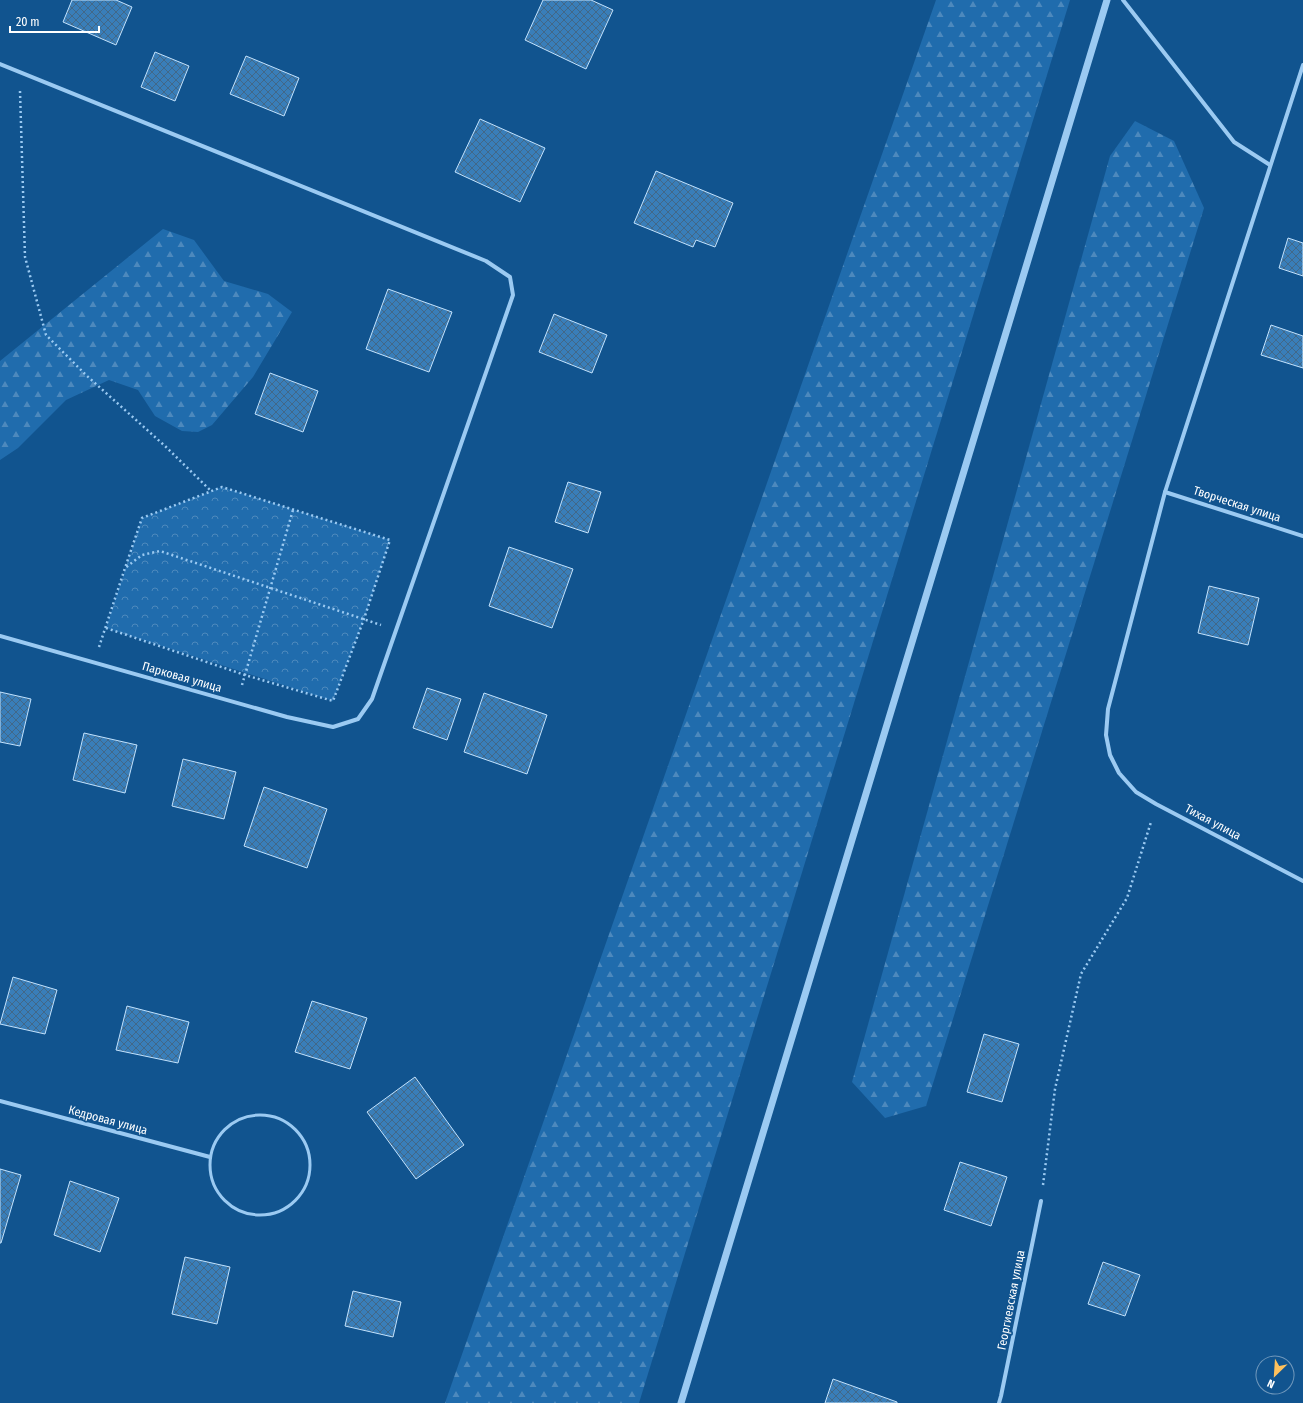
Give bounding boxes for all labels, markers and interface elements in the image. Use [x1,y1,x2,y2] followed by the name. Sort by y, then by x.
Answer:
[10,8,99,34] scale bar
[16,15,40,29] text: 20 m
[1192,483,1283,525] street label: Творческая улица
[141,659,223,695] street label: Парковая улица
[1183,801,1244,843] street label: Тихая улица
[67,1103,149,1137] street label: Кедровая улица
[994,1249,1028,1351] street label: Георгиевская улица
[1255,1355,1295,1395] north arrow
[1265,1376,1277,1391] text: N

